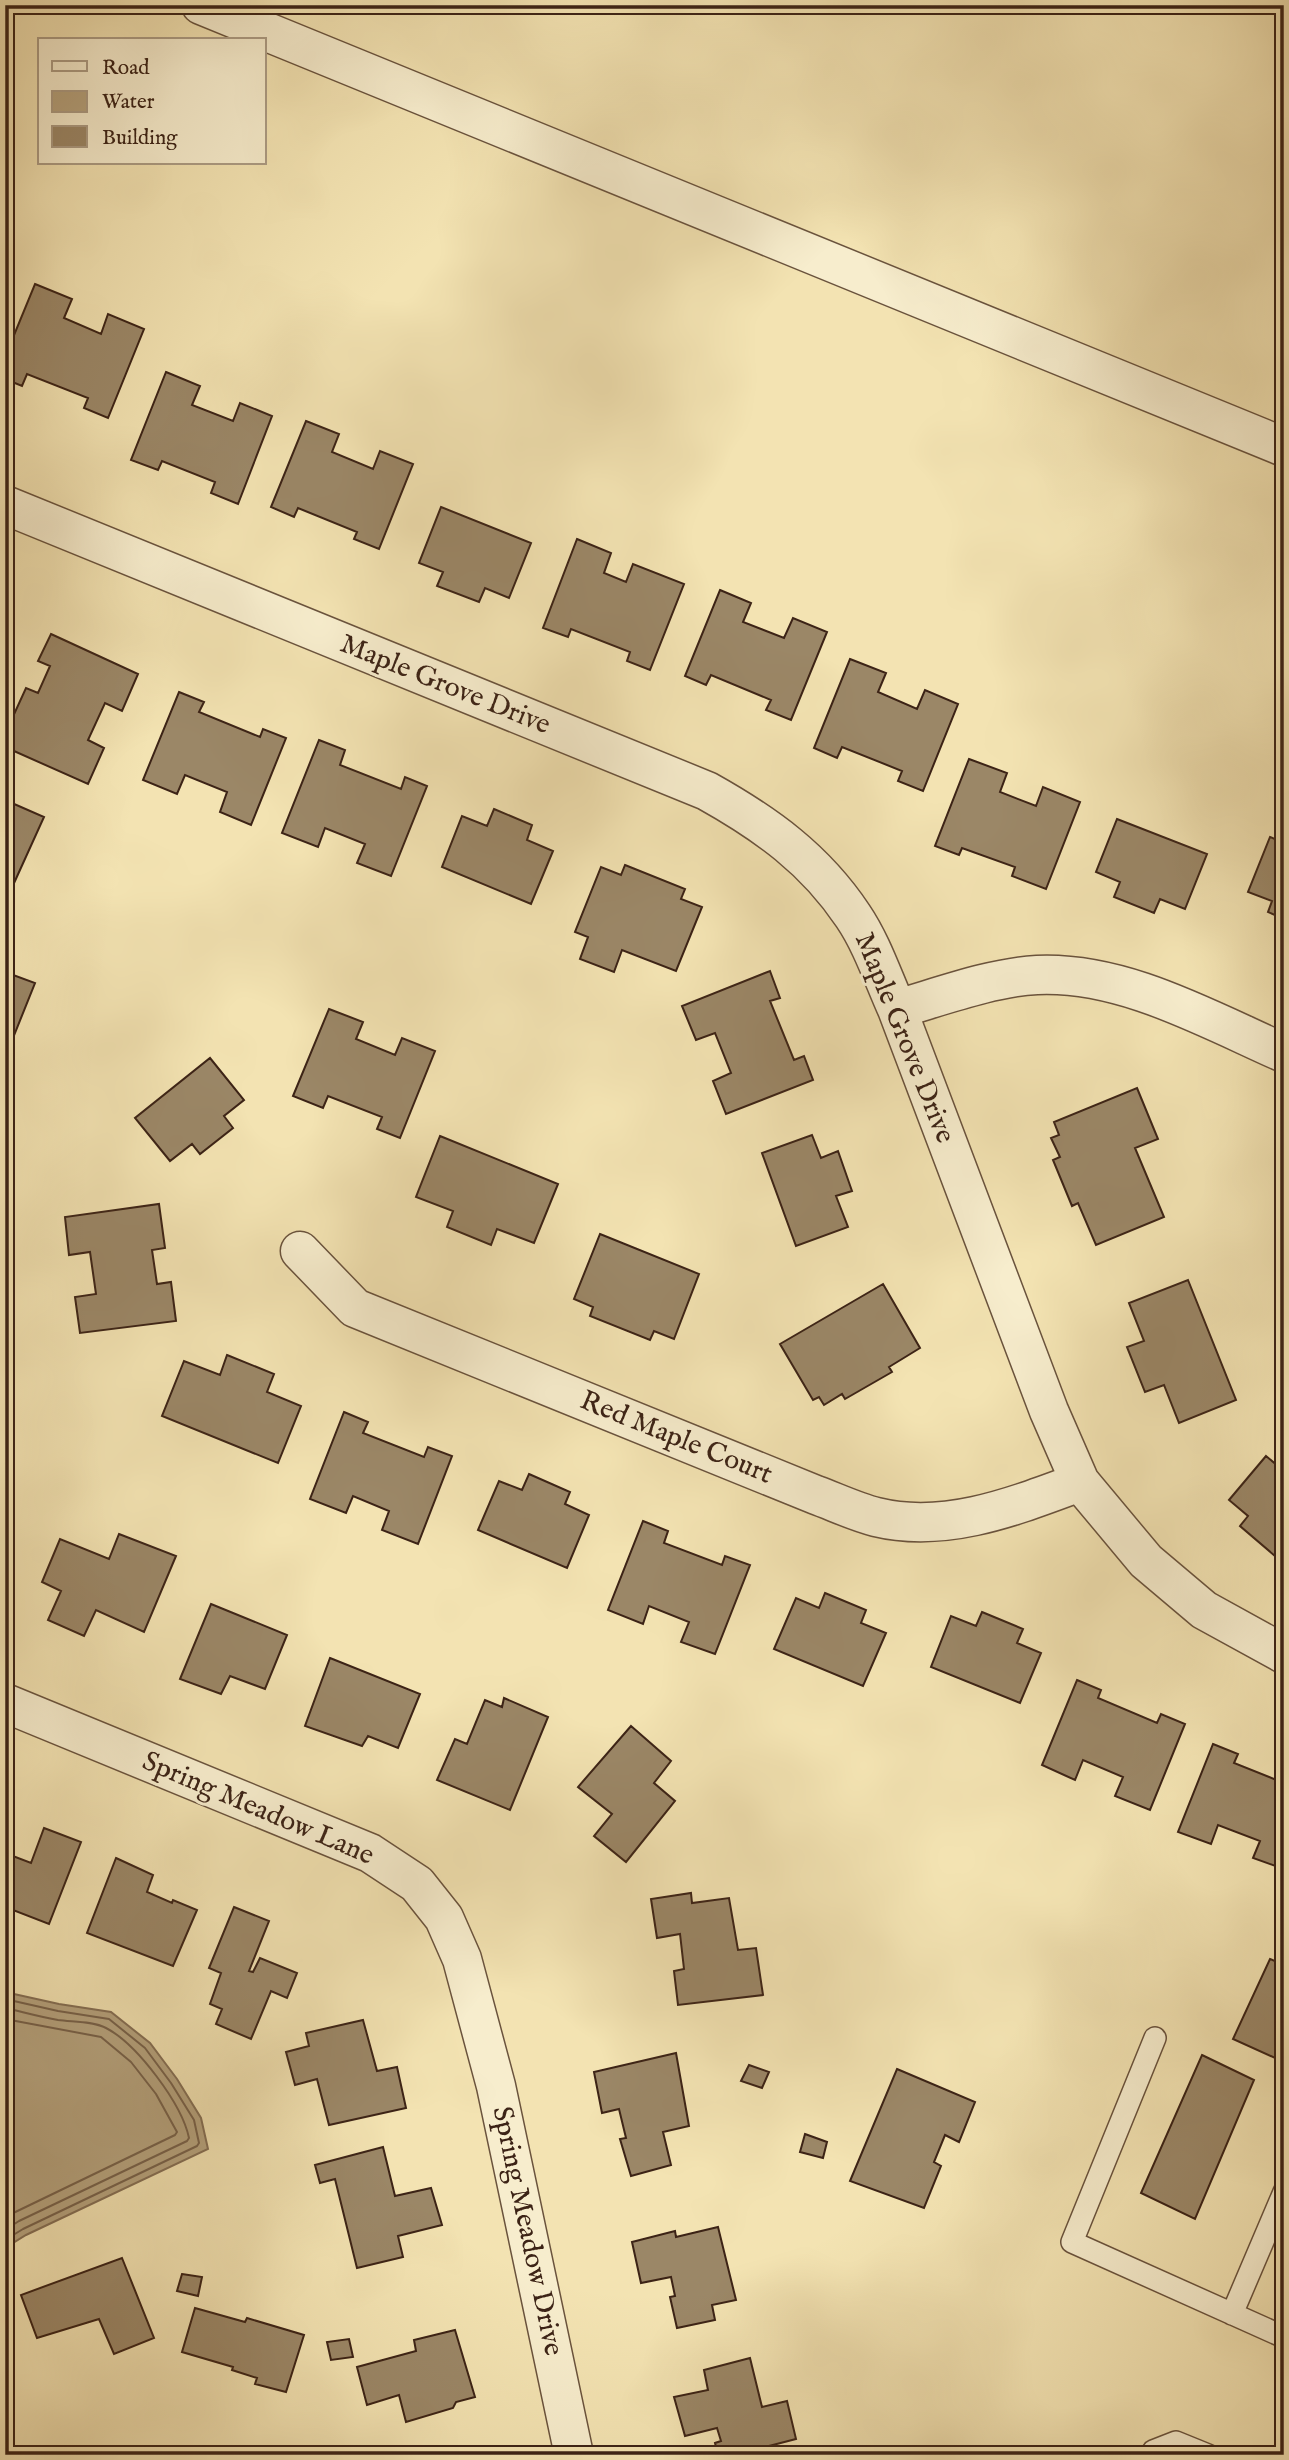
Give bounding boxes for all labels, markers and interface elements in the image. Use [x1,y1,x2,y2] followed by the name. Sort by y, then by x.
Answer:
[38,38,266,164] legend
[102,55,150,82] text: Road
[102,89,155,116] text: Water
[102,125,178,152] text: Building
[335,627,555,743] street label: Maple Grove Drive
[846,928,962,1148] street label: Maple Grove Drive
[575,1383,778,1493] street label: Red Maple Court
[137,1744,379,1874] street label: Spring Meadow Lane
[483,2103,571,2359] street label: Spring Meadow Drive

